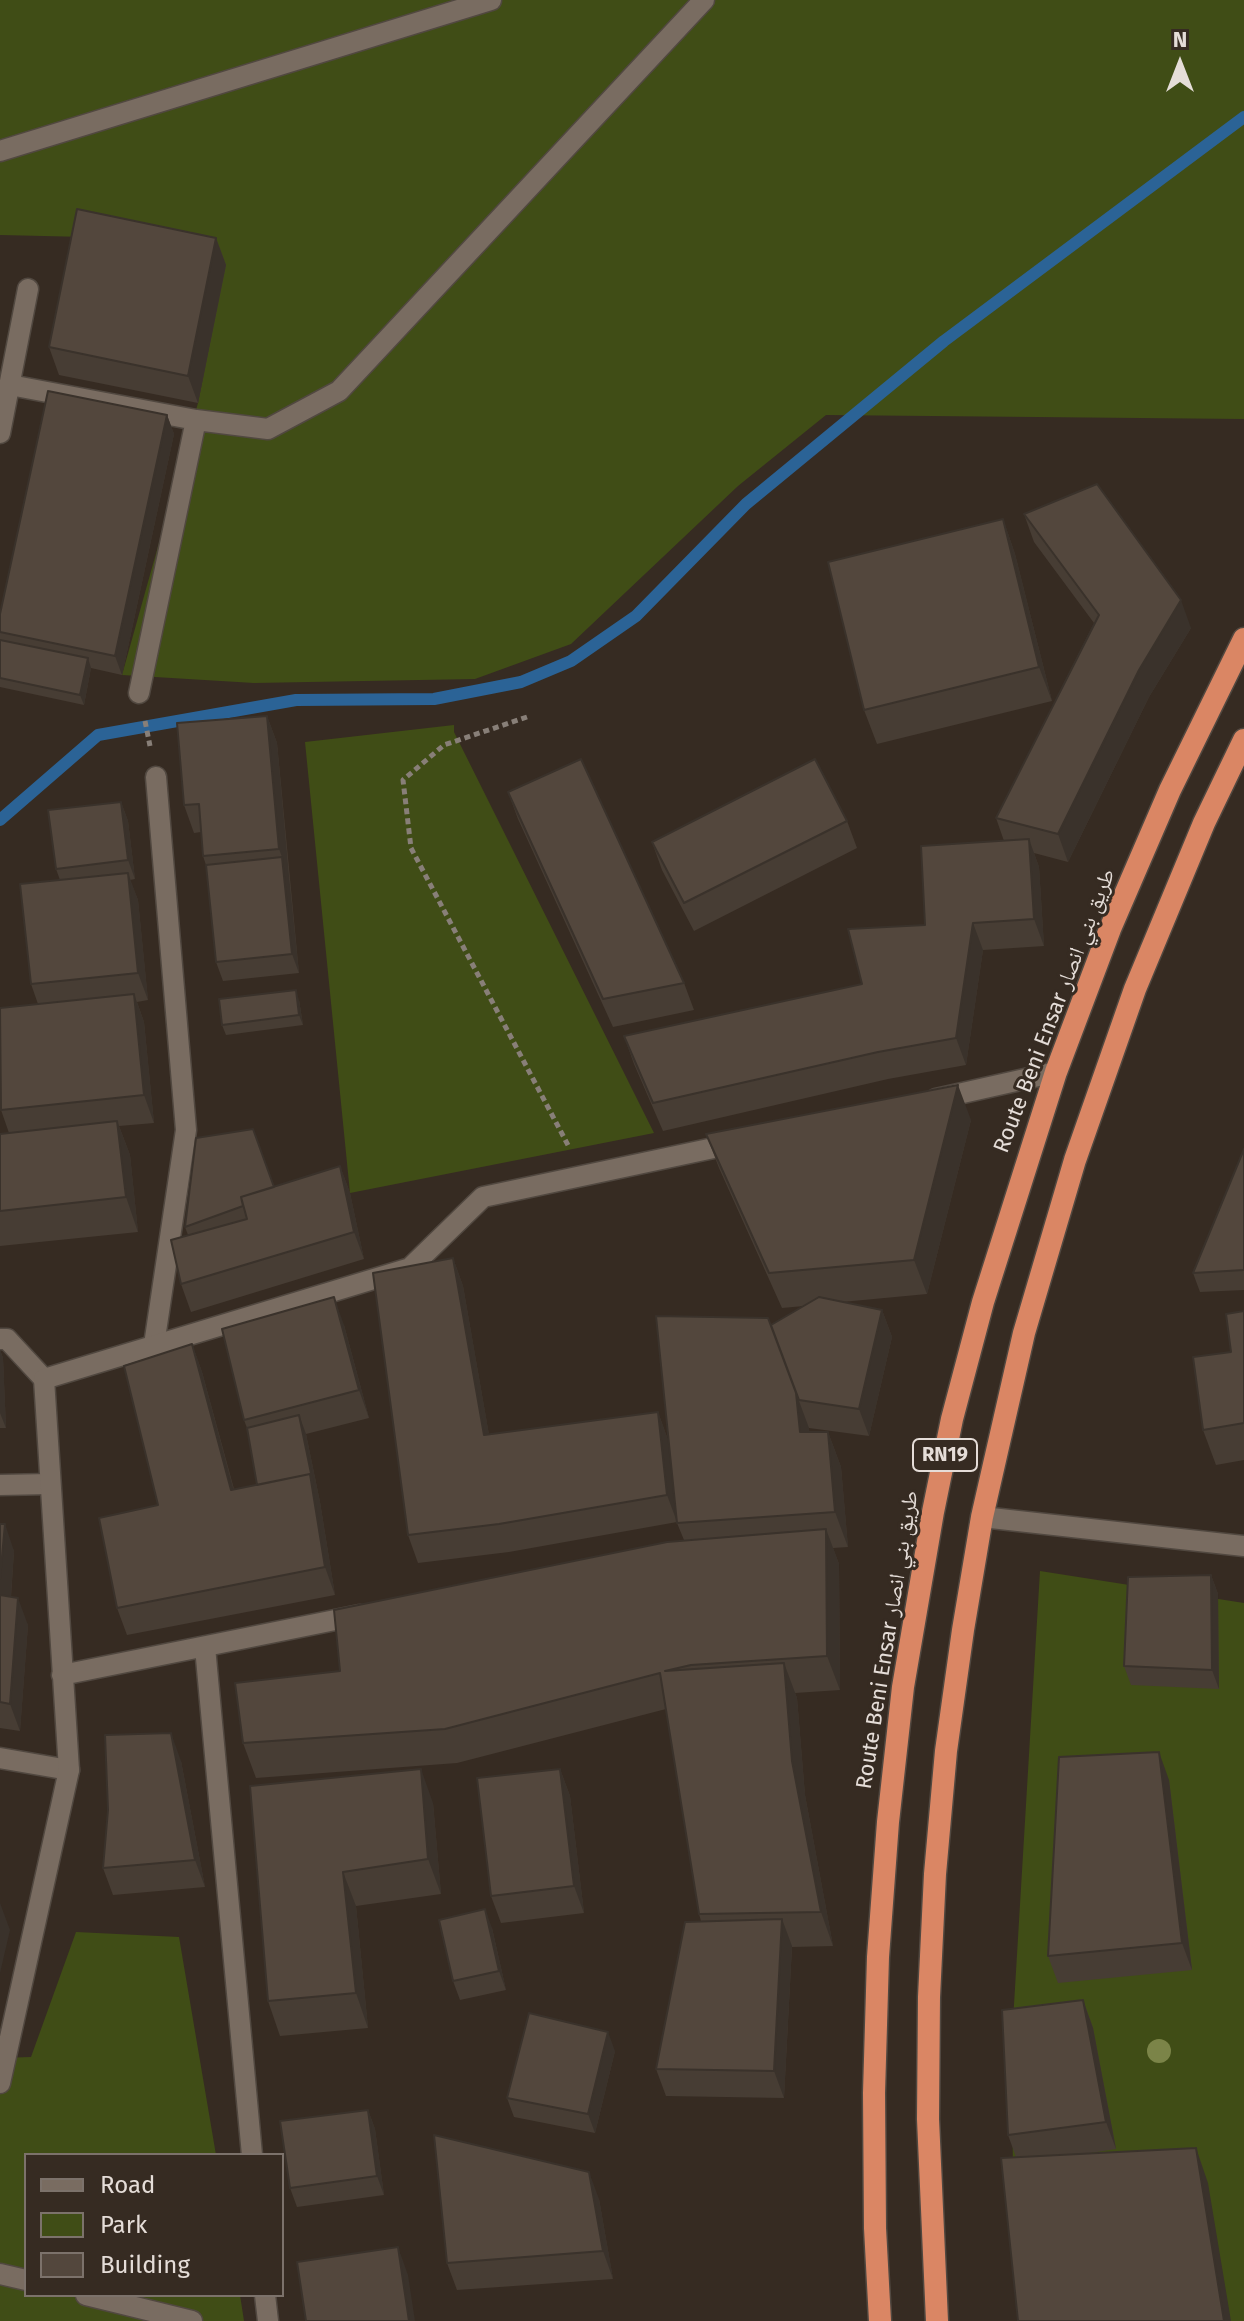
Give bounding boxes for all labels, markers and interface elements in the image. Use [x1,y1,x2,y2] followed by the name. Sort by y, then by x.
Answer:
[1140,24,1220,104] north arrow
[1173,26,1187,53] text: N
[989,865,1121,1157] street label: Route Beni Ensar طريق بني انصار
[913,1439,977,1471] road number: RN19
[851,1489,925,1791] street label: Route Beni Ensar طريق بني انصار
[24,2153,284,2297] legend
[100,2171,155,2199] text: Road
[100,2211,147,2239] text: Park
[100,2251,190,2279] text: Building

